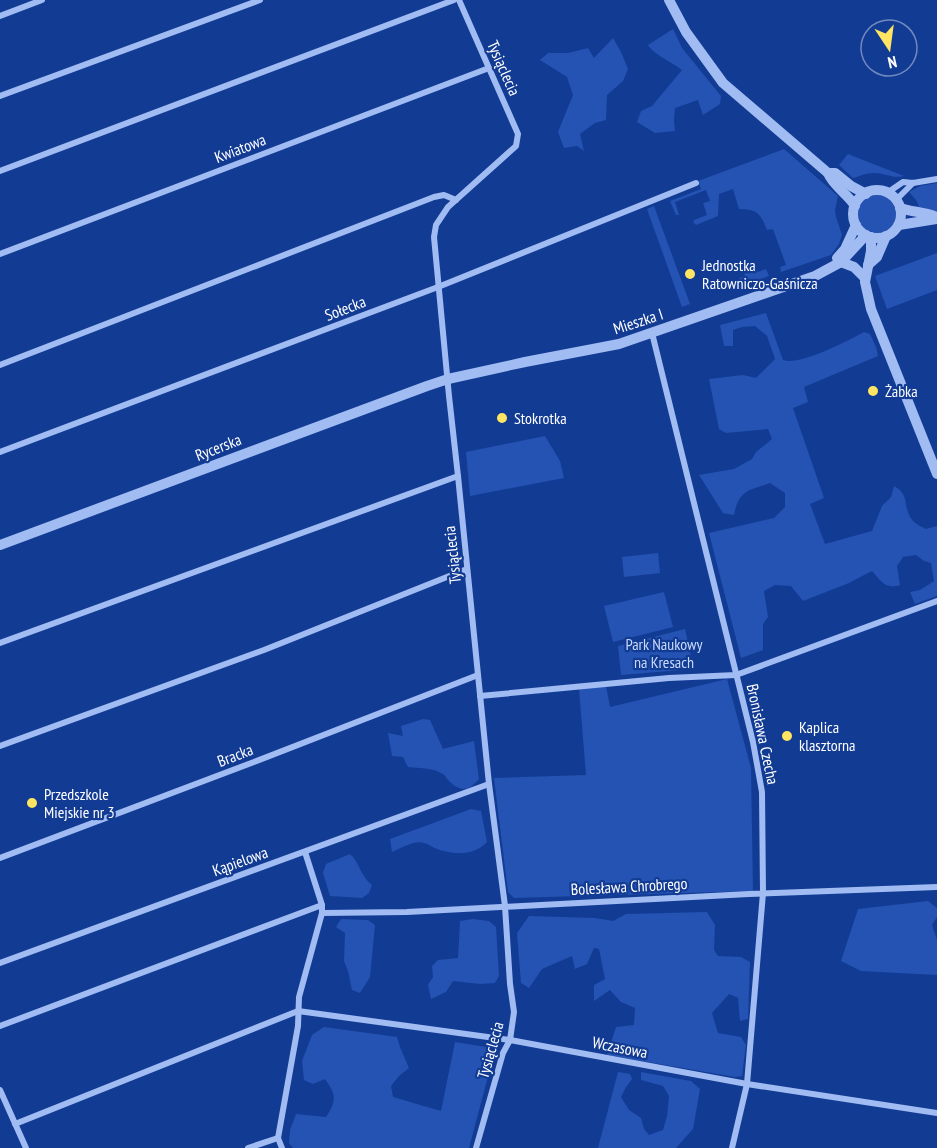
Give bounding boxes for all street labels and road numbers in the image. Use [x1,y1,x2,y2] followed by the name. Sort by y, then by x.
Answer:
[483,37,525,99] street label: Tysiąclecia
[211,129,269,167] street label: Kwiatowa
[322,291,368,325] street label: Sołecka
[611,304,665,338] street label: Mieszka I
[192,429,244,465] street label: Rycerska
[439,525,465,585] street label: Tysiąclecia
[743,682,783,786] street label: Bronisława Czecha
[214,739,256,771] street label: Bracka
[210,842,270,880] street label: Kąpielowa
[570,873,688,899] street label: Bolesława Chrobrego
[472,1019,508,1081] street label: Tysiąclecia
[591,1032,649,1062] street label: Wczasowa

